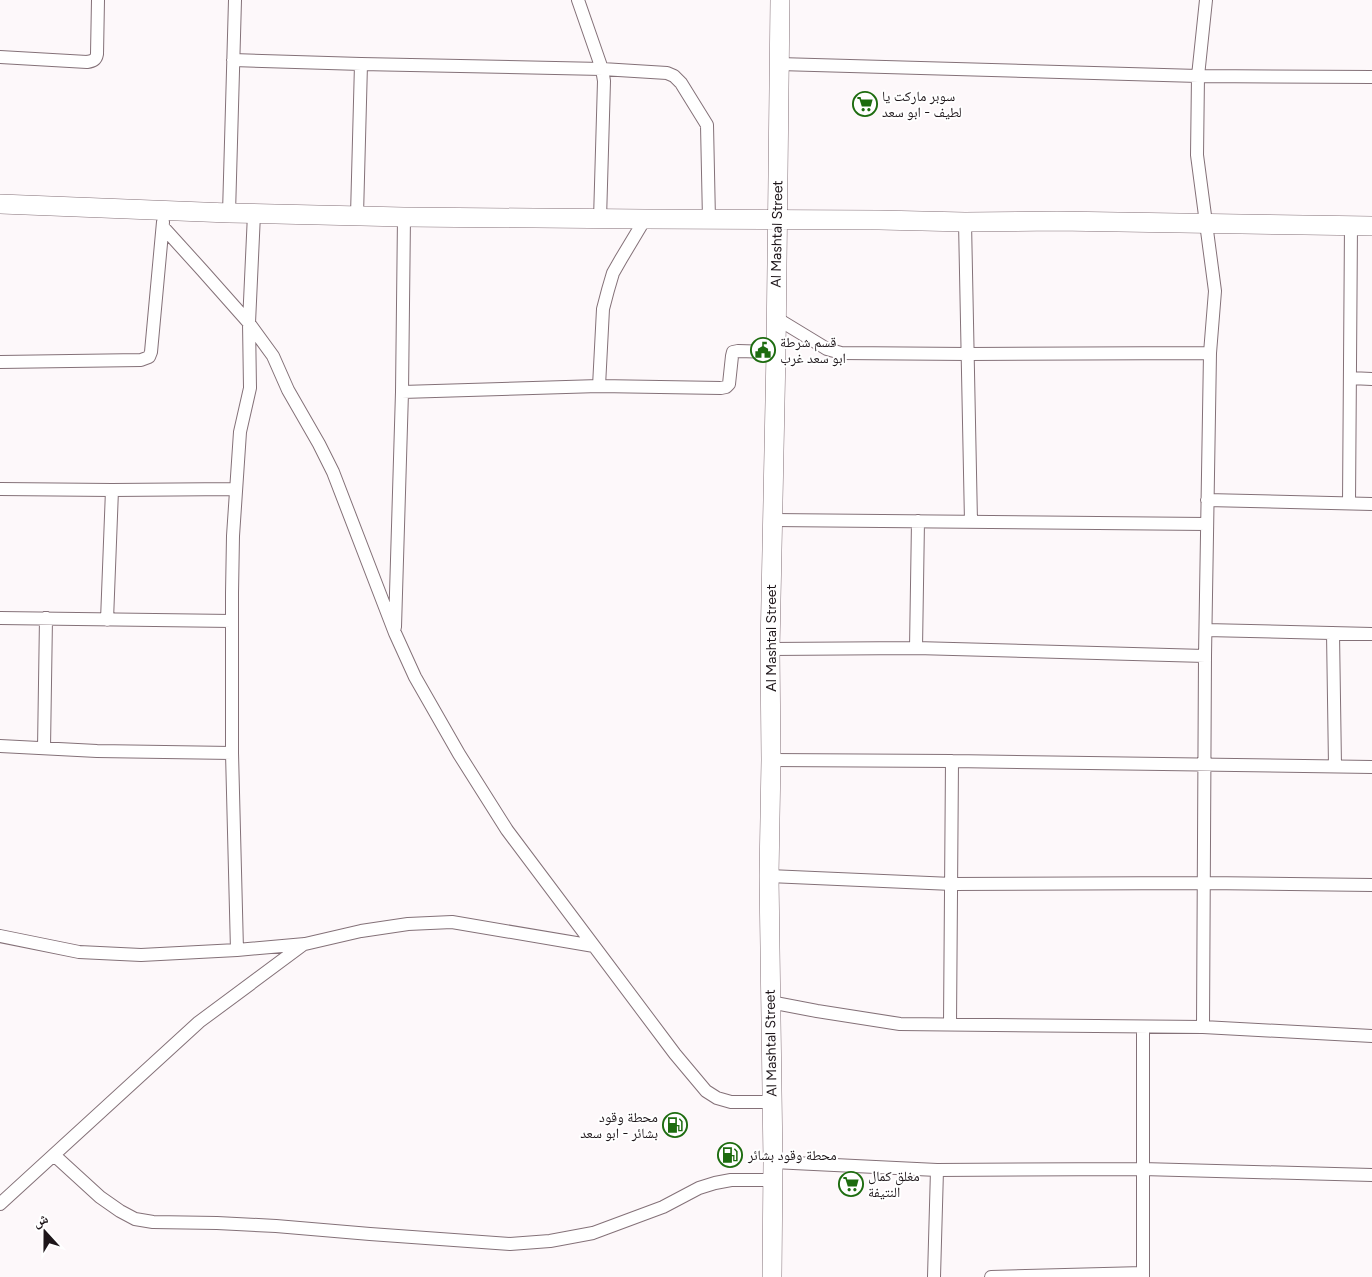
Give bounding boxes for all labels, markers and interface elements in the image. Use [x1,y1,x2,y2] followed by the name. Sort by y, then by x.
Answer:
[882,88,962,121] place label: سوبر ماركت يا لطيف - ابو سعد
[852,91,878,117] supermarket icon: سوبر ماركت يا لطيف - ابو سعد
[768,180,786,288] street label: Al Mashtal Street
[780,334,846,367] place label: قسم شرطة ابو سعد غرب
[750,337,776,363] public building icon: قسم شرطة ابو سعد غرب
[763,584,780,692] street label: Al Mashtal Street
[762,989,780,1097] street label: Al Mashtal Street
[580,1109,658,1142] place label: محطة وقود بشائر - ابو سعد
[662,1112,688,1138] fuel station icon: محطة وقود بشائر - ابو سعد
[717,1142,743,1168] fuel station icon: محطة وقود بشائر
[747,1147,837,1164] place label: محطة وقود بشائر
[868,1168,920,1201] place label: مغلق كمال النتيفة
[838,1171,864,1197] supermarket icon: مغلق كمال النتيفة
[20,1207,70,1257] north arrow
[31,1210,51,1231] text: ش

